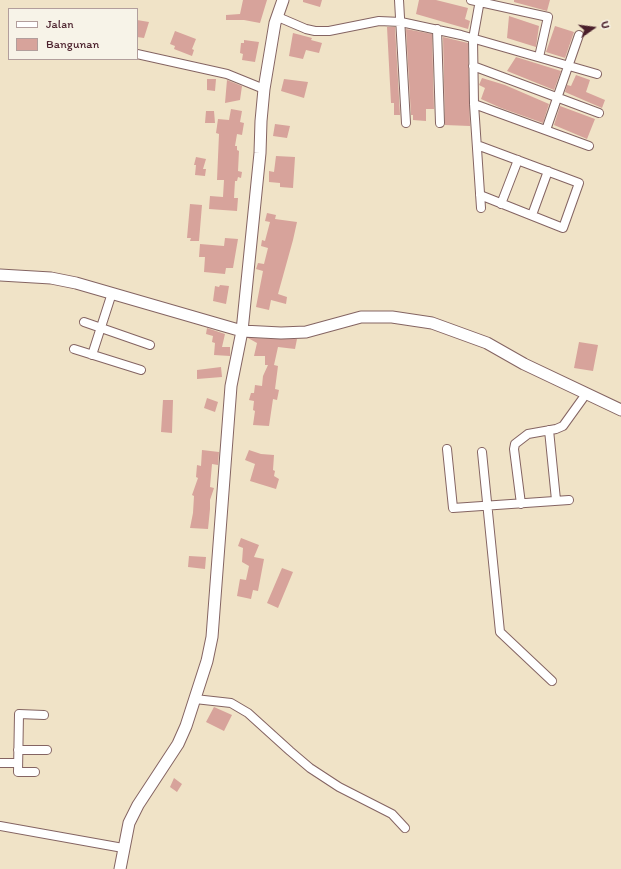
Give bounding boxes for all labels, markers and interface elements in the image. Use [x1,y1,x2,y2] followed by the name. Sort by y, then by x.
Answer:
[8,8,138,60] legend
[573,8,613,48] north arrow
[46,17,74,31] text: Jalan
[598,20,612,30] text: U
[46,37,99,51] text: Bangunan

